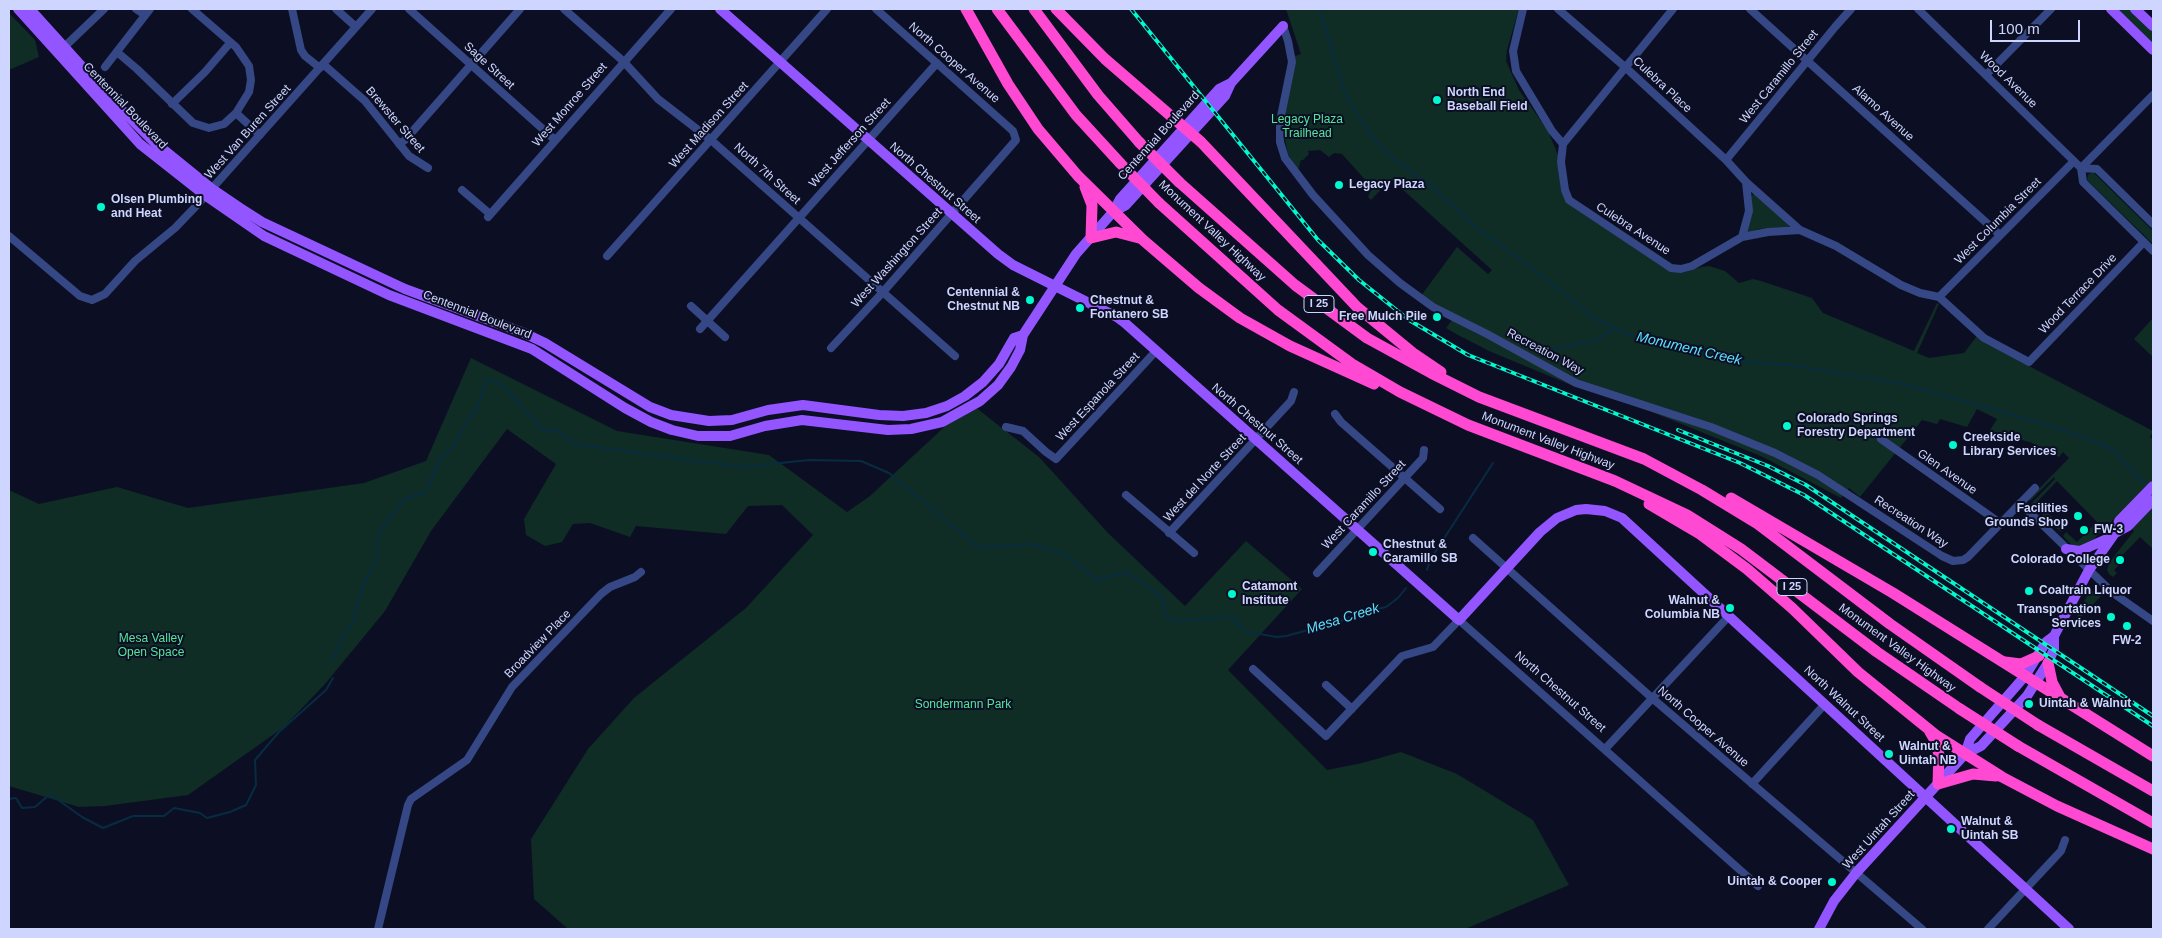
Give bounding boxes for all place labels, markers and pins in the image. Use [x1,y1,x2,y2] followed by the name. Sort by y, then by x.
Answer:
[1447,86,1528,114] place label: North End Baseball Field
[1431,94,1443,106] marker: North End Baseball Field
[1349,178,1424,192] place label: Legacy Plaza
[1333,179,1345,191] marker: Legacy Plaza
[111,193,202,221] place label: Olsen Plumbing and Heat
[95,201,107,213] marker: Olsen Plumbing and Heat
[947,286,1020,314] place label: Centennial & Chestnut NB
[1024,294,1036,306] marker: Centennial & Chestnut NB
[1090,294,1169,322] place label: Chestnut & Fontanero SB
[1074,302,1086,314] marker: Chestnut & Fontanero SB
[1339,310,1427,324] place label: Free Mulch Pile
[1431,311,1443,323] marker: Free Mulch Pile
[1797,412,1915,440] place label: Colorado Springs Forestry Department
[1781,420,1793,432] marker: Colorado Springs Forestry Department
[1963,431,2056,459] place label: Creekside Library Services
[1947,439,1959,451] marker: Creekside Library Services
[1985,502,2068,530] place label: Facilities Grounds Shop
[2072,510,2084,522] marker: Facilities Grounds Shop
[2094,523,2123,537] place label: FW-3
[2078,524,2090,536] marker: FW-3
[1383,538,1458,566] place label: Chestnut & Caramillo SB
[1367,546,1379,558] marker: Chestnut & Caramillo SB
[2011,553,2110,567] place label: Colorado College
[2114,554,2126,566] marker: Colorado College
[1242,580,1297,608] place label: Catamont Institute
[2039,584,2132,598] place label: Coaltrain Liquor
[2023,585,2035,597] marker: Coaltrain Liquor
[1226,588,1238,600] marker: Catamont Institute
[1645,594,1720,622] place label: Walnut & Columbia NB
[1724,602,1736,614] marker: Walnut & Columbia NB
[2017,603,2101,631] place label: Transportation Services
[2105,611,2117,623] marker: Transportation Services
[2121,620,2133,632] marker: FW-2
[2112,634,2142,648] place label: FW-2
[2039,697,2131,711] place label: Uintah & Walnut
[2023,698,2035,710] marker: Uintah & Walnut
[1899,740,1957,768] place label: Walnut & Uintah NB
[1883,748,1895,760] marker: Walnut & Uintah NB
[1961,815,2018,843] place label: Walnut & Uintah SB
[1945,823,1957,835] marker: Walnut & Uintah SB
[1727,875,1822,889] place label: Uintah & Cooper
[1826,876,1838,888] marker: Uintah & Cooper

